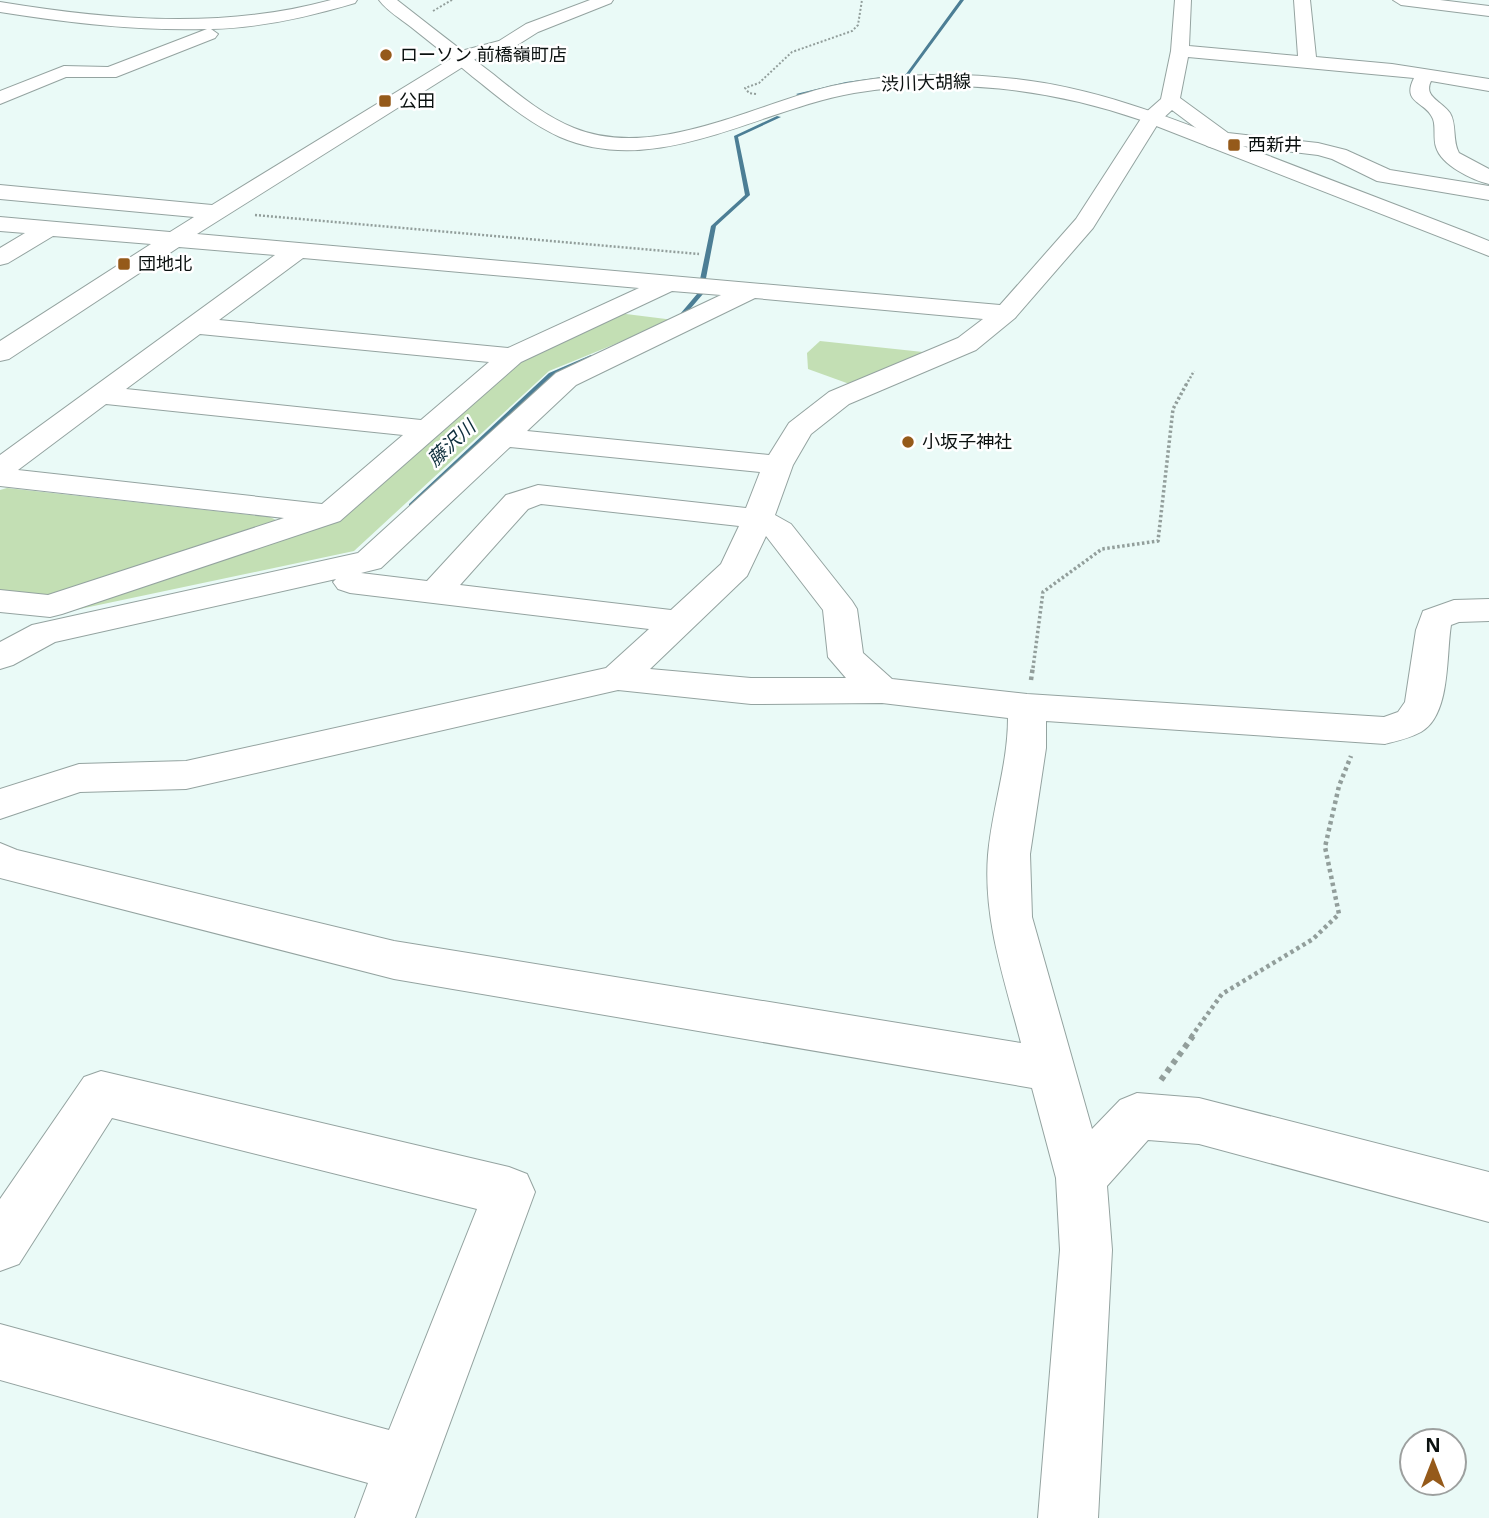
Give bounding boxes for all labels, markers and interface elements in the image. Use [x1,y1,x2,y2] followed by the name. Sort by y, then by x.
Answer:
[400,42,567,66] place label: ローソン 前橋嶺町店
[378,47,394,63] marker: ローソン 前橋嶺町店
[881,68,971,96] street label: 渋川大胡線
[399,88,435,112] place label: 公田
[377,93,393,109] marker: 公田
[1248,132,1302,156] place label: 西新井
[1226,137,1242,153] marker: 西新井
[138,251,192,275] place label: 団地北
[116,256,132,272] marker: 団地北
[421,413,482,472] water label: 藤沢川
[922,429,1012,453] place label: 小坂子神社
[900,434,916,450] marker: 小坂子神社
[1398,1427,1468,1497] north arrow
[1425,1432,1441,1458] text: N

